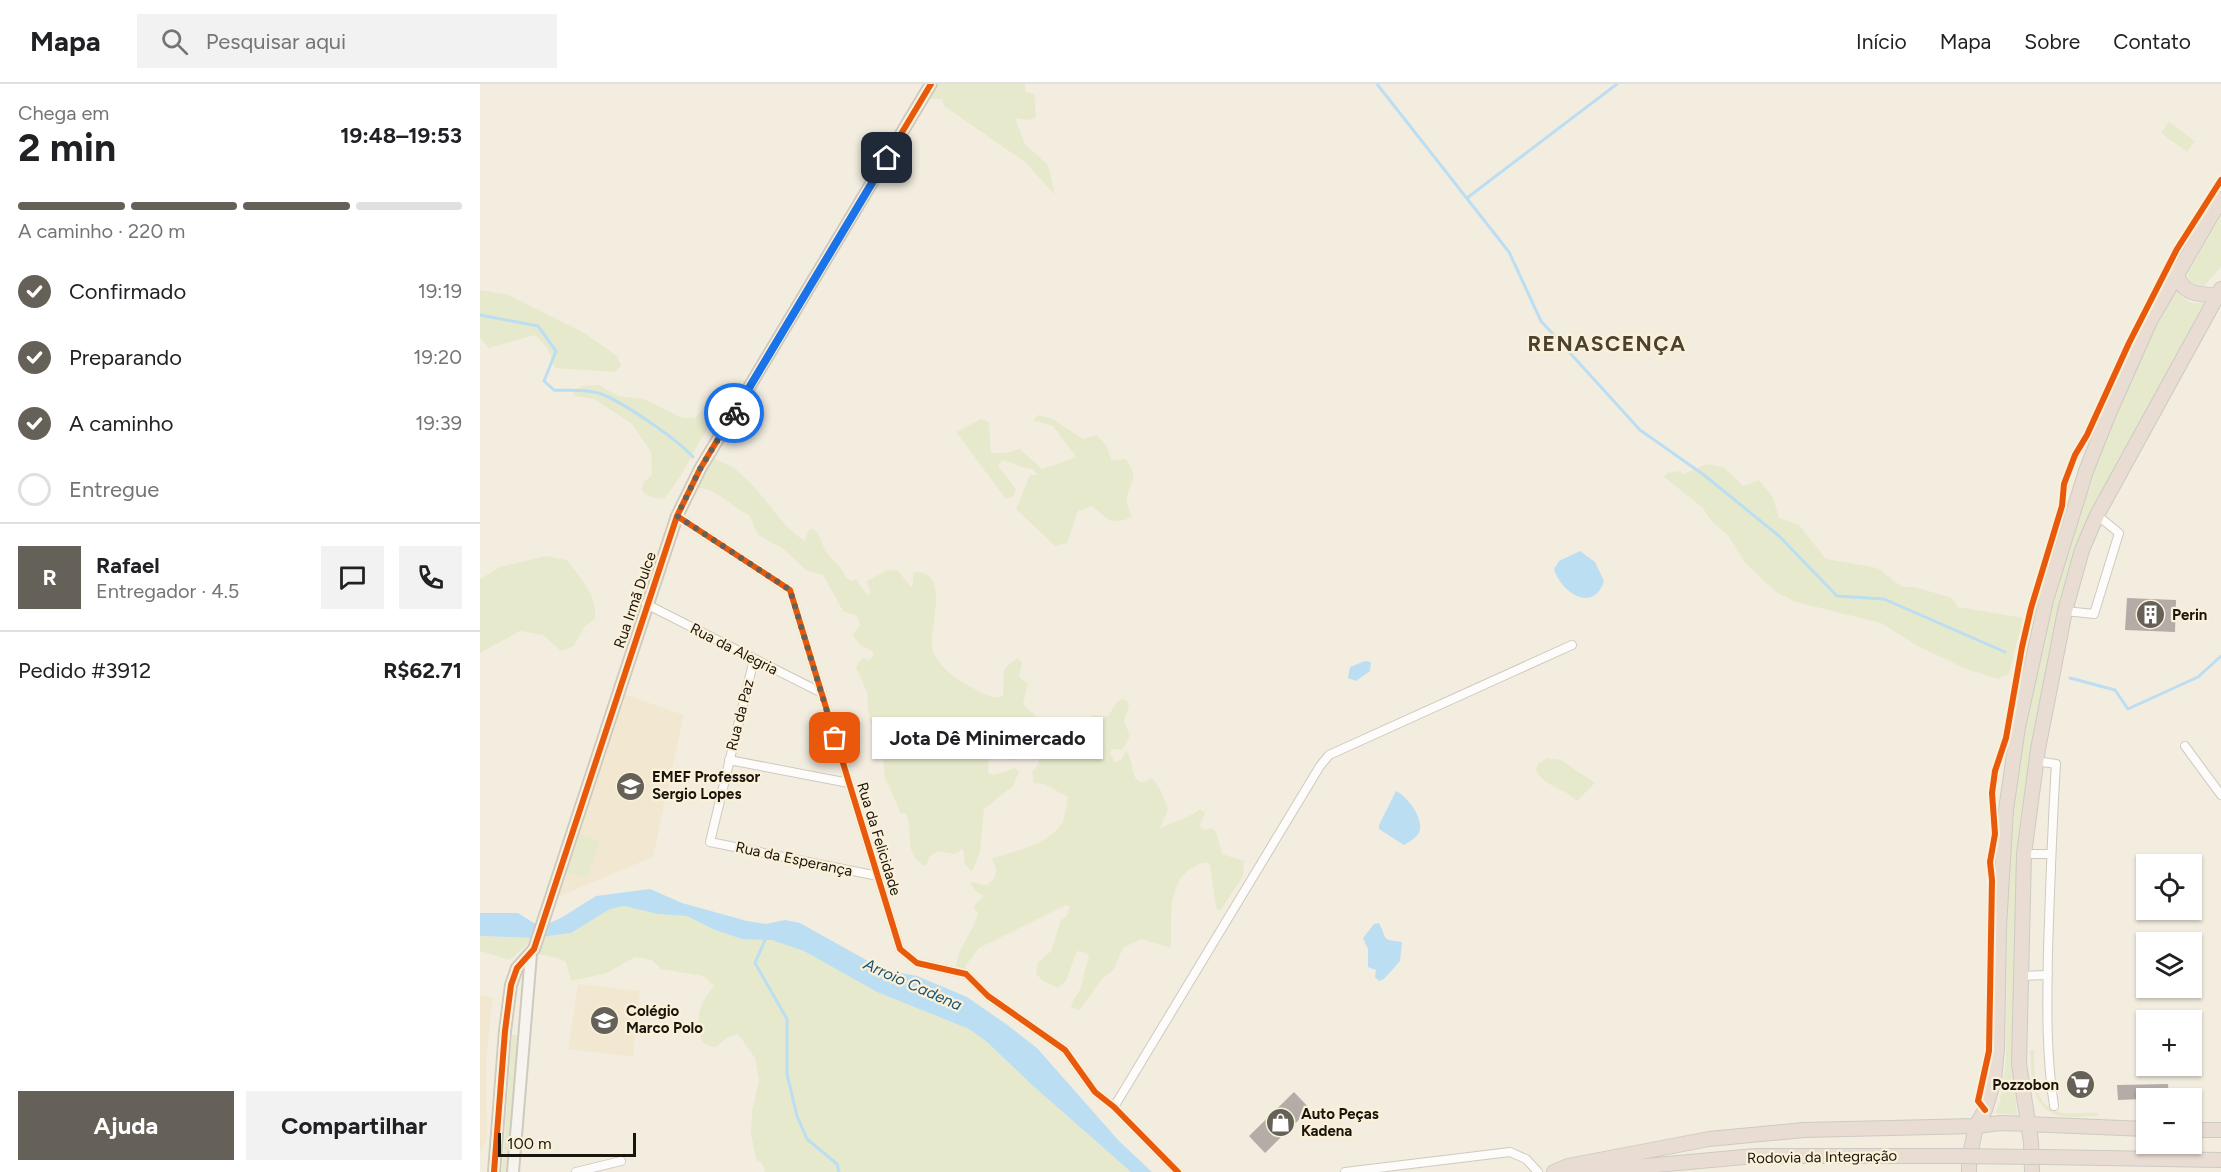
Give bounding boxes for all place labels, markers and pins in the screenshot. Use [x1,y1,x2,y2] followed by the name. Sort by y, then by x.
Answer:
[861,132,912,183] pin
[2135,599,2167,631] building icon: Perin
[2172,606,2207,624] place label: Perin
[809,712,860,763] pin
[871,717,1102,759] callout: Jota Dê Minimercado
[652,768,761,803] place label: EMEF Professor Sergio Lopes
[615,770,647,802] school or university icon: EMEF Professor Sergio Lopes
[626,1002,703,1037] place label: Colégio Marco Polo
[589,1004,621,1036] school or university icon: Colégio Marco Polo
[2064,1069,2096,1101] supermarket icon: Pozzobon
[1992,1076,2059,1094] place label: Pozzobon
[1301,1105,1379,1140] place label: Auto Peças Kadena
[1264,1107,1296,1139] shop icon: Auto Peças Kadena

